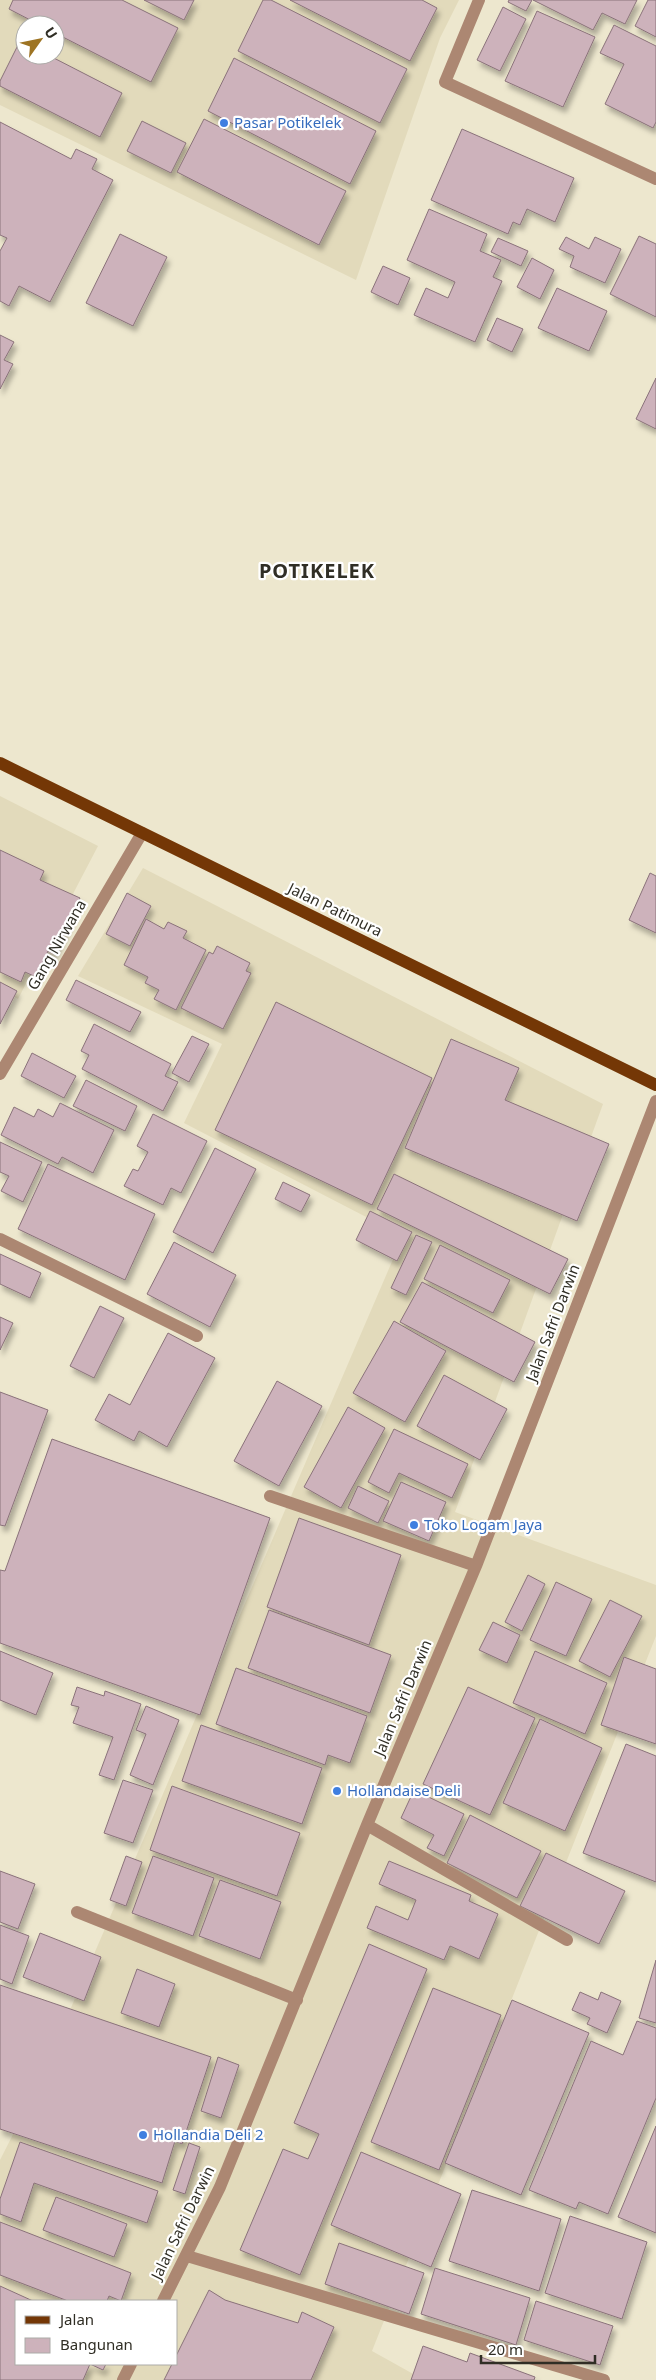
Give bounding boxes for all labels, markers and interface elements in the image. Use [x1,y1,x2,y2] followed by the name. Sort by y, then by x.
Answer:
[15,15,65,65] north arrow
[40,23,62,42] text: U
[234,112,341,132] place label: Pasar Potikelek
[218,117,230,129] marker: Pasar Potikelek
[259,557,375,584] district label: POTIKELEK
[283,877,386,941] street label: Jalan Patimura
[22,896,90,993] street label: Gang Nirwana
[520,1261,584,1386] street label: Jalan Safri Darwin
[424,1514,542,1534] place label: Toko Logam Jaya
[408,1519,420,1531] marker: Toko Logam Jaya
[368,1637,436,1761] street label: Jalan Safri Darwin
[347,1780,461,1800] place label: Hollandaise Deli
[331,1785,343,1797] marker: Hollandaise Deli
[153,2124,264,2144] place label: Hollandia Deli 2
[137,2129,149,2141] marker: Hollandia Deli 2
[145,2162,218,2285] street label: Jalan Safri Darwin
[15,2300,178,2365] legend
[58,2309,94,2329] text: Jalan
[481,2332,595,2364] scale bar
[60,2334,133,2354] text: Bangunan
[488,2339,523,2359] text: 20 m

